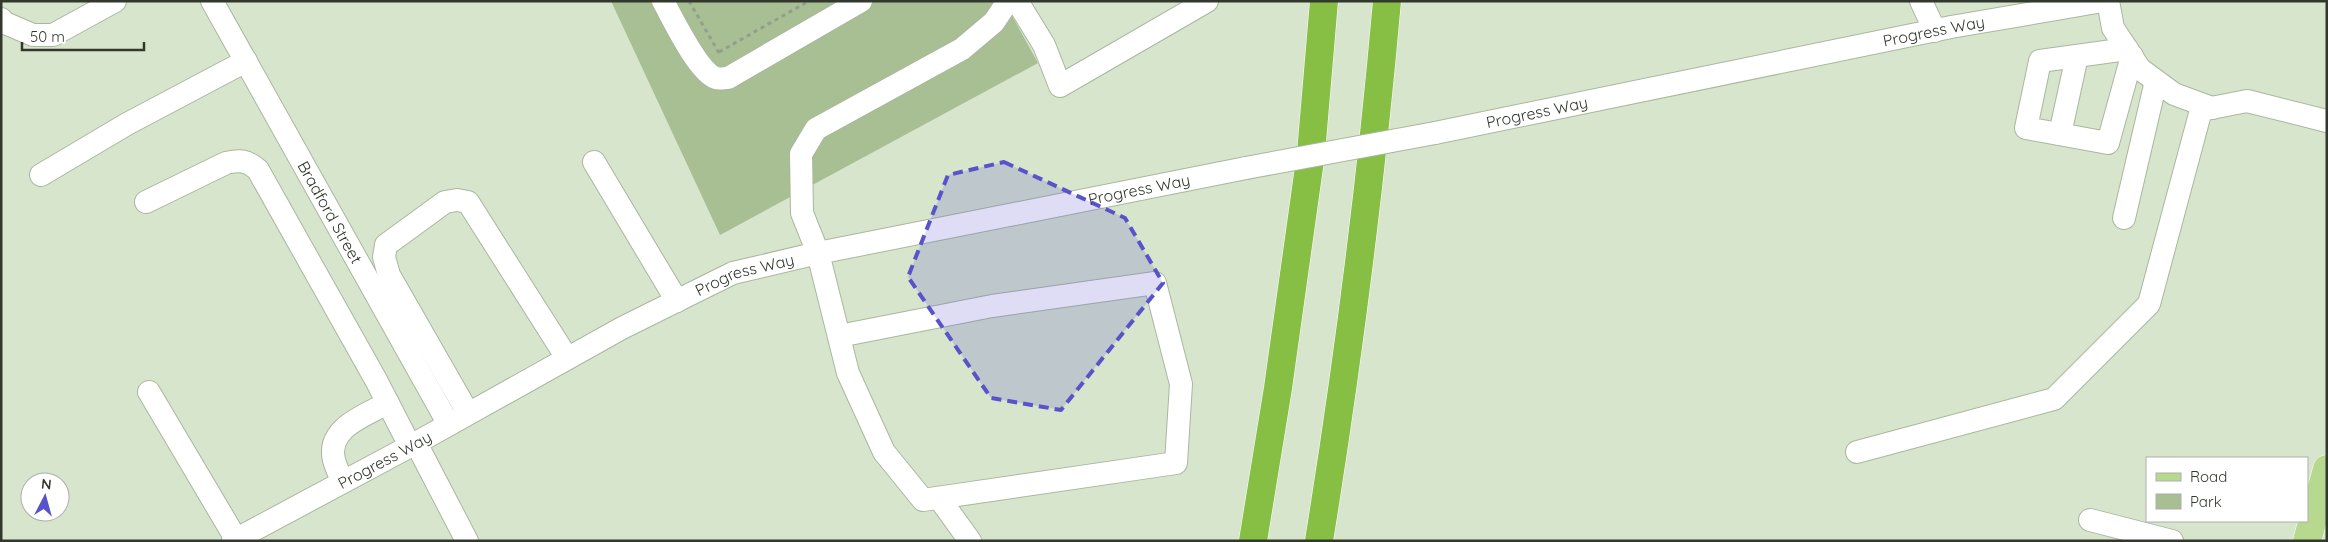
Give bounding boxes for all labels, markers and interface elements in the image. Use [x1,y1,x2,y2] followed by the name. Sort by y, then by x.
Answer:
[1881,11,1986,51] street label: Progress Way
[22,20,145,52] scale bar
[30,27,65,46] text: 50 m
[1484,92,1590,132] street label: Progress Way
[293,157,367,267] street label: Bradford Street
[1086,169,1192,209] street label: Progress Way
[692,249,796,300] street label: Progress Way
[334,426,435,493] street label: Progress Way
[2146,457,2308,522] legend
[2190,467,2227,486] text: Road
[20,472,70,522] north arrow
[40,475,52,494] text: N
[2190,492,2222,511] text: Park

